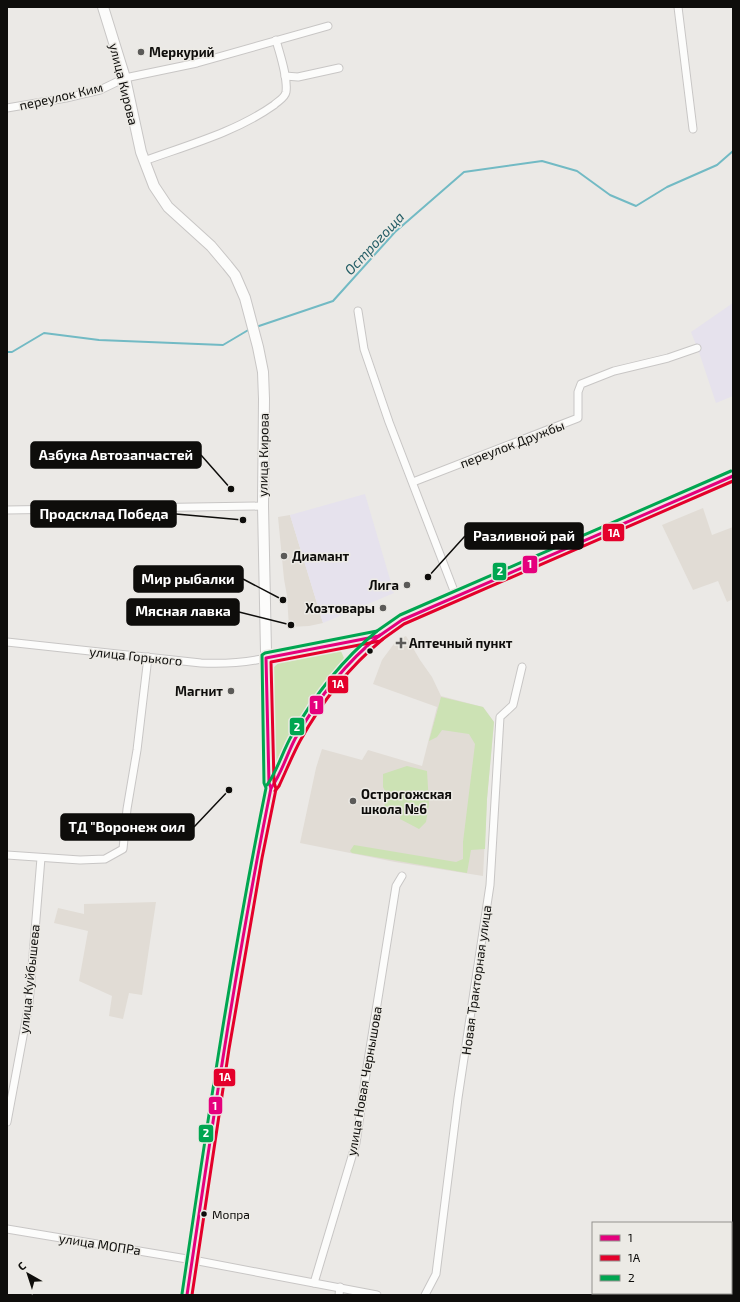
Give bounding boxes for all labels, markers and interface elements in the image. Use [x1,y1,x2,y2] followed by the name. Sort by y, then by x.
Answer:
[106,41,142,127] street label: улица Кирова
[149,44,215,60] place label: Меркурий
[136,47,146,57] marker: Меркурий
[18,79,104,113] street label: переулок Ким
[340,208,408,278] water label: Острогоща
[254,413,272,497] street label: улица Кирова
[457,417,567,471] street label: переулок Дружбы
[31,442,201,468] callout: Азбука Автозапчастей
[39,446,193,463] text: Азбука Автозапчастей
[31,501,176,527] callout: Продсклад Победа
[39,505,169,522] text: Продсклад Победа
[465,523,583,549] callout: Разливной рай
[602,523,625,542] line badge: 1А
[608,526,621,539] text: 1А
[473,527,575,544] text: Разливной рай
[292,548,349,564] place label: Диамант
[279,551,289,561] marker: Диамант
[522,555,538,574] line badge: 1
[528,557,532,570] text: 1
[492,562,507,581] line badge: 2
[497,564,503,577] text: 2
[134,566,243,592] callout: Мир рыбалки
[141,570,235,587] text: Мир рыбалки
[369,577,399,593] place label: Лига
[402,580,412,590] marker: Лига
[127,599,239,625] callout: Мясная лавка
[305,600,375,616] place label: Хозтовары
[135,602,231,619] text: Мясная лавка
[378,603,388,613] marker: Хозтовары
[409,635,513,651] place label: Аптечный пункт
[396,638,406,648] marker: Аптечный пункт
[89,643,183,669] street label: улица Горького
[365,646,375,656] unlabelled marker
[327,675,349,694] line badge: 1А
[332,677,345,690] text: 1А
[175,683,223,699] place label: Магнит
[226,686,236,696] marker: Магнит
[309,695,324,715] line badge: 1
[314,698,318,711] text: 1
[289,717,305,736] line badge: 2
[294,720,300,733] text: 2
[361,786,452,817] place label: Острогожская школа №6
[348,796,358,806] marker: Острогожская школа №6
[61,814,194,840] callout: ТД "Воронеж оил
[69,818,185,835] text: ТД "Воронеж оил
[458,904,494,1056] street label: Новая Тракторная улица
[15,923,43,1035] street label: улица Куйбышева
[343,1005,385,1157] street label: улица Новая Чернышова
[213,1068,236,1087] line badge: 1А
[219,1070,232,1083] text: 1А
[208,1096,223,1115] line badge: 1
[213,1099,217,1112] text: 1
[198,1124,214,1143] line badge: 2
[203,1126,209,1139] text: 2
[212,1207,250,1221] place label: Мопра
[199,1209,209,1219] marker: Мопра
[592,1222,732,1294] legend
[58,1230,142,1258] street label: улица МОПРа
[628,1230,633,1244] text: 1
[628,1250,641,1264] text: 1А
[8,1254,48,1294] north arrow
[15,1258,28,1273] text: С
[628,1270,635,1284] text: 2

